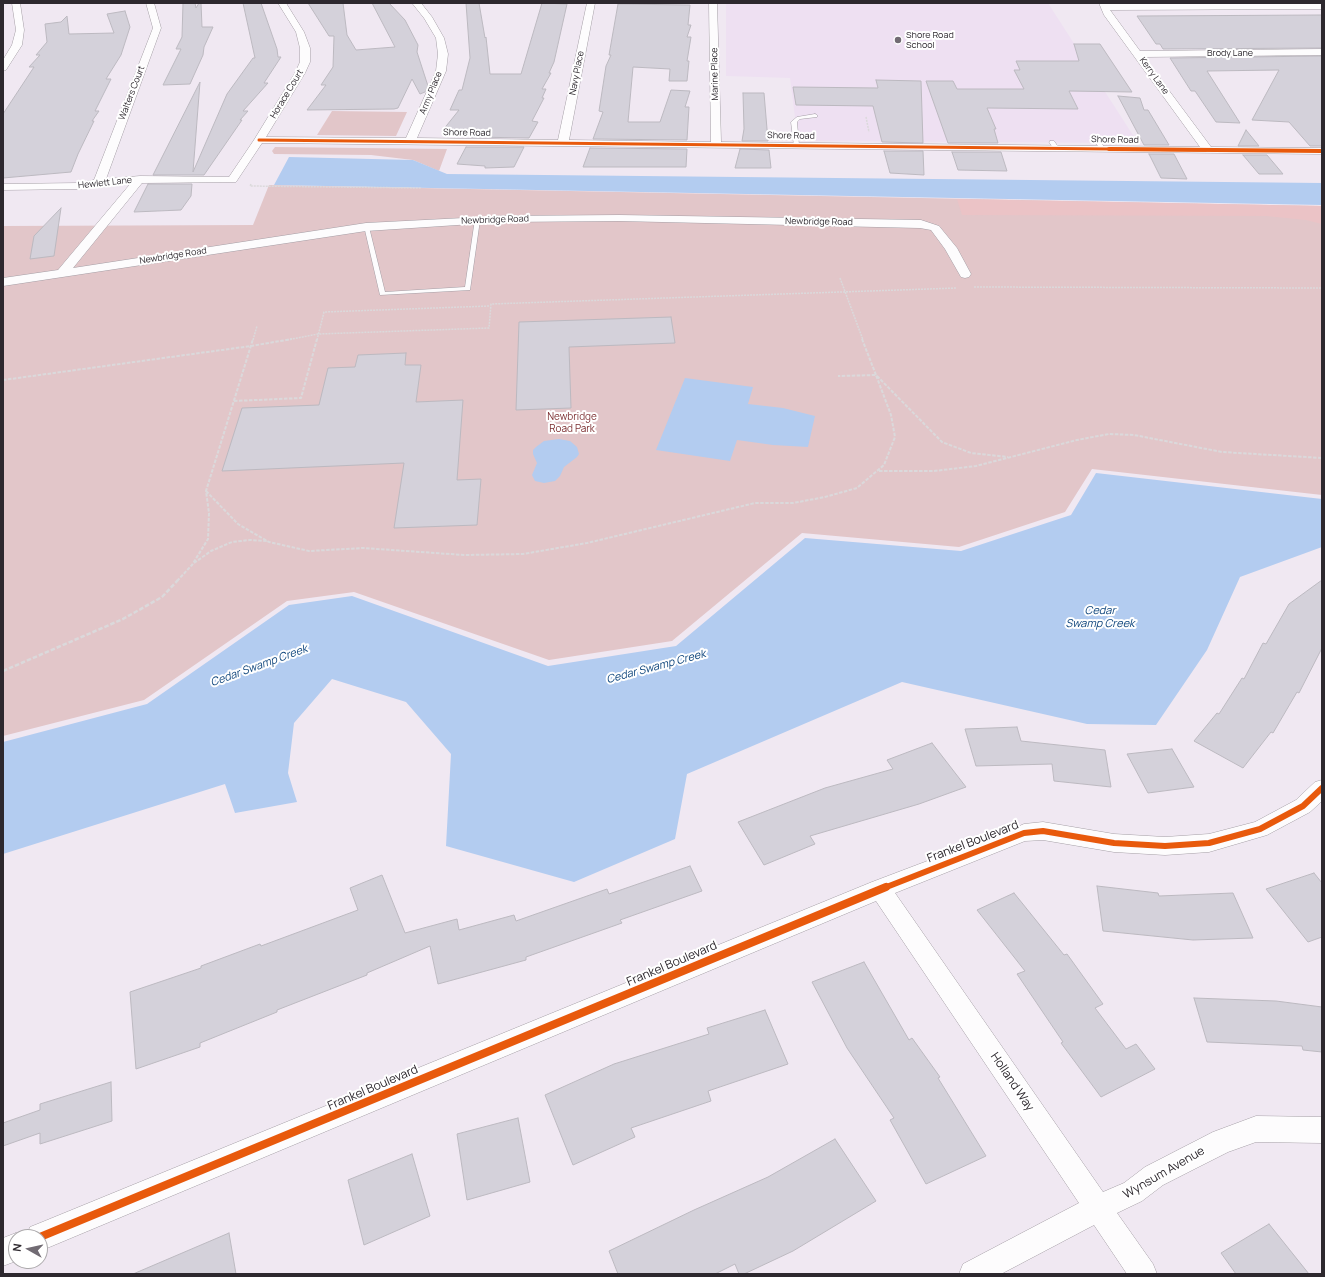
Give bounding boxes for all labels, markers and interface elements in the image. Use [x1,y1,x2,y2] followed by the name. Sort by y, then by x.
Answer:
[906,30,954,51] place label: Shore Road School
[893,35,903,45] marker: Shore Road School
[709,47,721,101] street label: Marine Place
[1207,48,1253,58] street label: Brody Lane
[567,50,587,96] street label: Navy Place
[1137,55,1171,97] street label: Kerry Lane
[117,64,147,122] street label: Walters Court
[268,67,306,121] street label: Horace Court
[417,70,445,116] street label: Army Place
[443,127,491,139] street label: Shore Road
[767,130,815,142] street label: Shore Road
[1091,134,1139,146] street label: Shore Road
[78,175,132,191] street label: Hewlett Lane
[461,213,529,227] street label: Newbridge Road
[785,216,853,228] street label: Newbridge Road
[139,245,207,267] street label: Newbridge Road
[547,411,597,434] park label: Newbridge Road Park
[1065,604,1135,630] water label: Cedar Swamp Creek
[209,642,309,690] water label: Cedar Swamp Creek
[605,647,707,687] water label: Cedar Swamp Creek
[925,818,1021,866] street label: Frankel Boulevard
[625,938,719,990] street label: Frankel Boulevard
[987,1050,1037,1114] street label: Holland Way
[326,1062,420,1114] street label: Frankel Boulevard
[1121,1144,1207,1202] street label: Wynsum Avenue
[8,1229,48,1269] north arrow
[9,1242,25,1252] text: N

